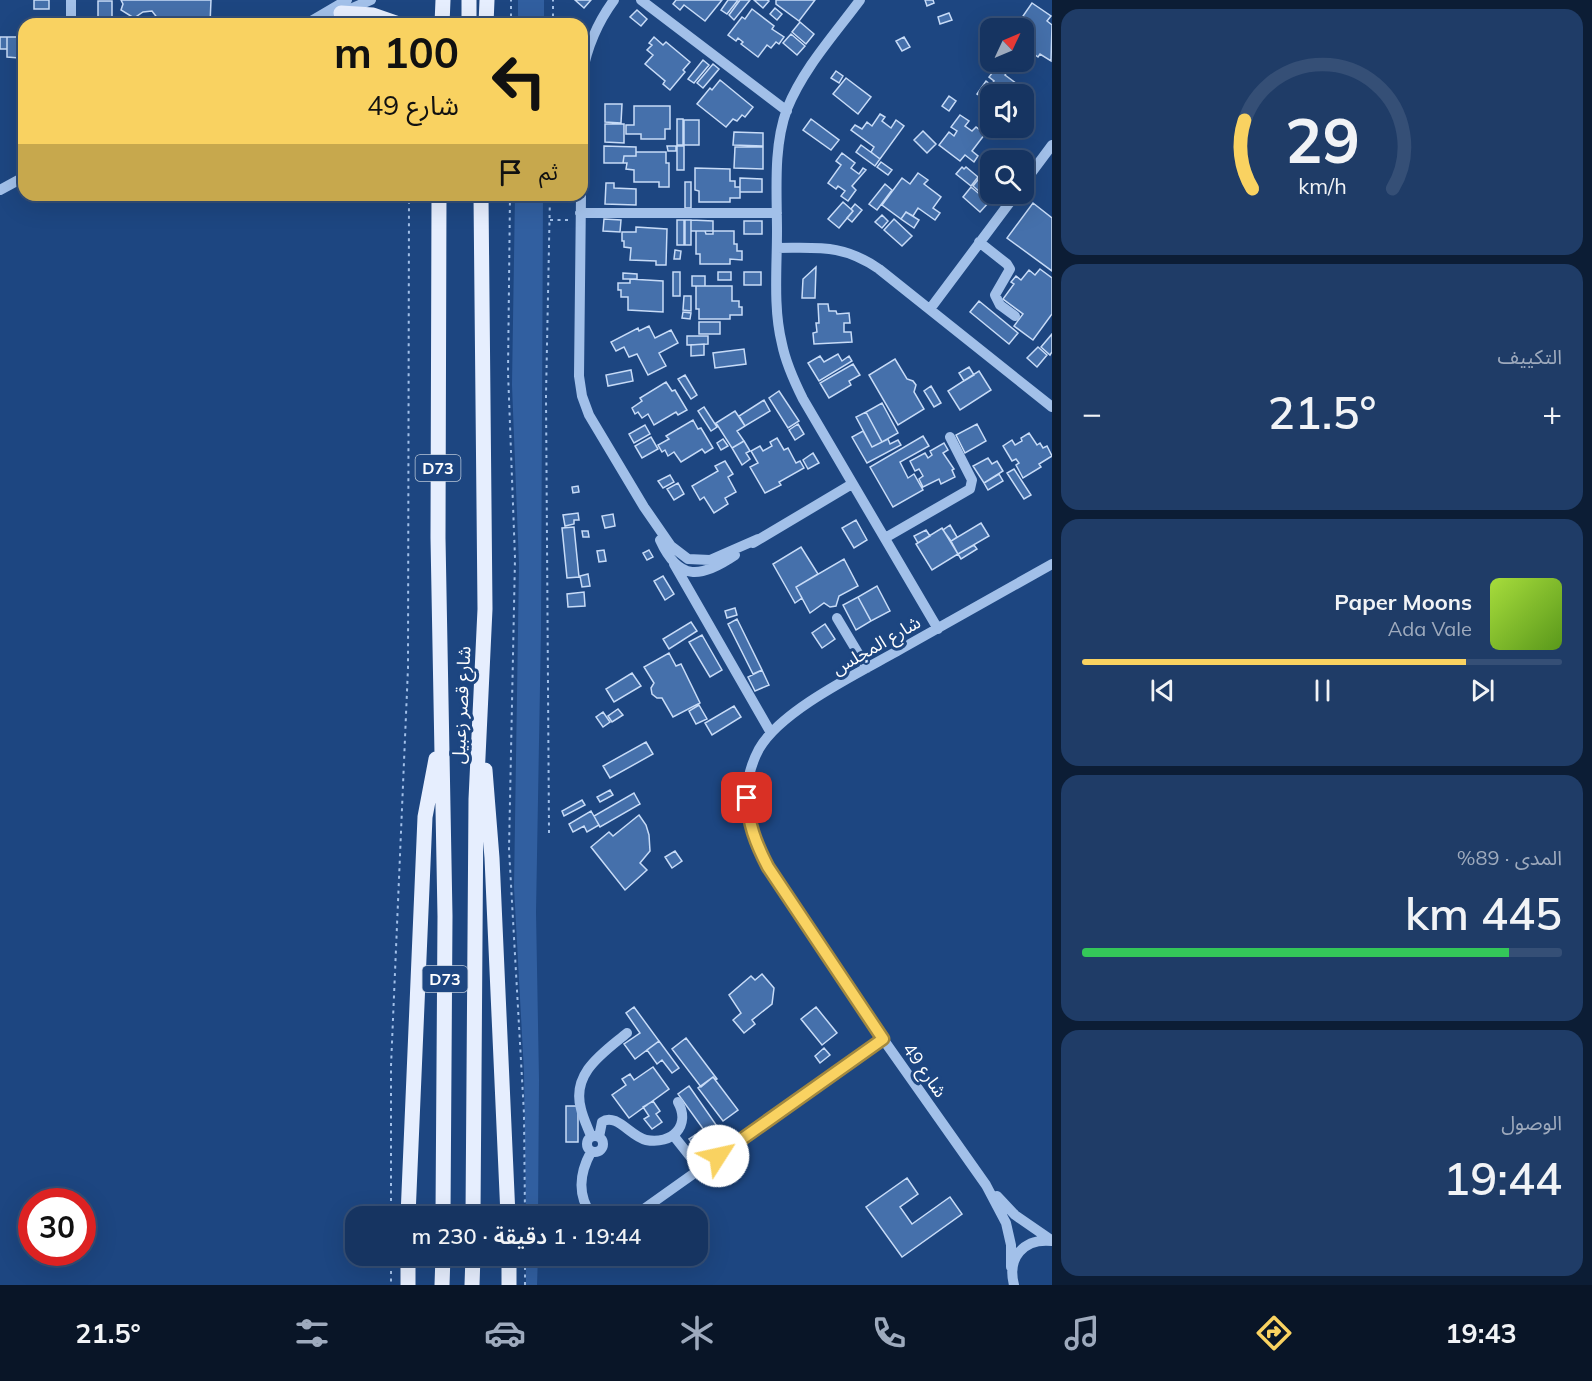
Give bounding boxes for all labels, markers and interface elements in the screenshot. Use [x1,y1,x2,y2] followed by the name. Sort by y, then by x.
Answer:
[980,18,1034,72] north arrow
[980,18,1034,204] map controls
[334,26,459,79] text: 100 m
[480,42,558,120] icon: left
[980,84,1034,138] button: sound
[367,88,459,122] text: شارع 49
[1285,100,1359,179] text: 29
[980,150,1034,204] button: search
[494,156,527,189] icon: arrive
[539,158,558,186] text: ثم
[1298,172,1346,199] text: km/h
[1498,344,1562,369] text: التكييف
[1268,384,1376,440] text: 21.5°
[1082,392,1102,433] text: −
[1542,392,1562,433] text: +
[416,455,460,481] road number: D73
[1334,588,1472,616] text: Paper Moons
[827,610,926,682] street label: شارع المجلس
[1388,616,1472,641] text: Ada Vale
[446,645,479,765] street label: شارع قصر زعبيل
[1146,674,1179,707] icon: previous
[1306,674,1339,707] icon: pause
[1466,674,1499,707] icon: next
[721,772,772,823] pin
[730,781,763,814] icon: arrive
[1457,845,1562,870] text: المدى · 89%
[1405,885,1562,941] text: 445 km
[422,966,468,992] road number: D73
[896,1038,952,1103] street label: شارع 49
[1501,1110,1562,1135] text: الوصول
[686,1124,750,1188] position arrow
[1443,1150,1562,1206] text: 19:44
[18,1188,96,1266] speed limit sign: 30
[412,1222,641,1250] text: 19:44 · 1 دقيقة · 230 m
[291,1312,333,1354] icon: filters
[484,1312,526,1354] icon: car
[676,1312,718,1354] icon: climate
[868,1312,910,1354] icon: phone
[1061,1312,1103,1354] icon: music
[1253,1312,1295,1354] icon: directions
[75,1316,141,1350] text: 21.5°
[1445,1316,1517,1350] text: 19:43

